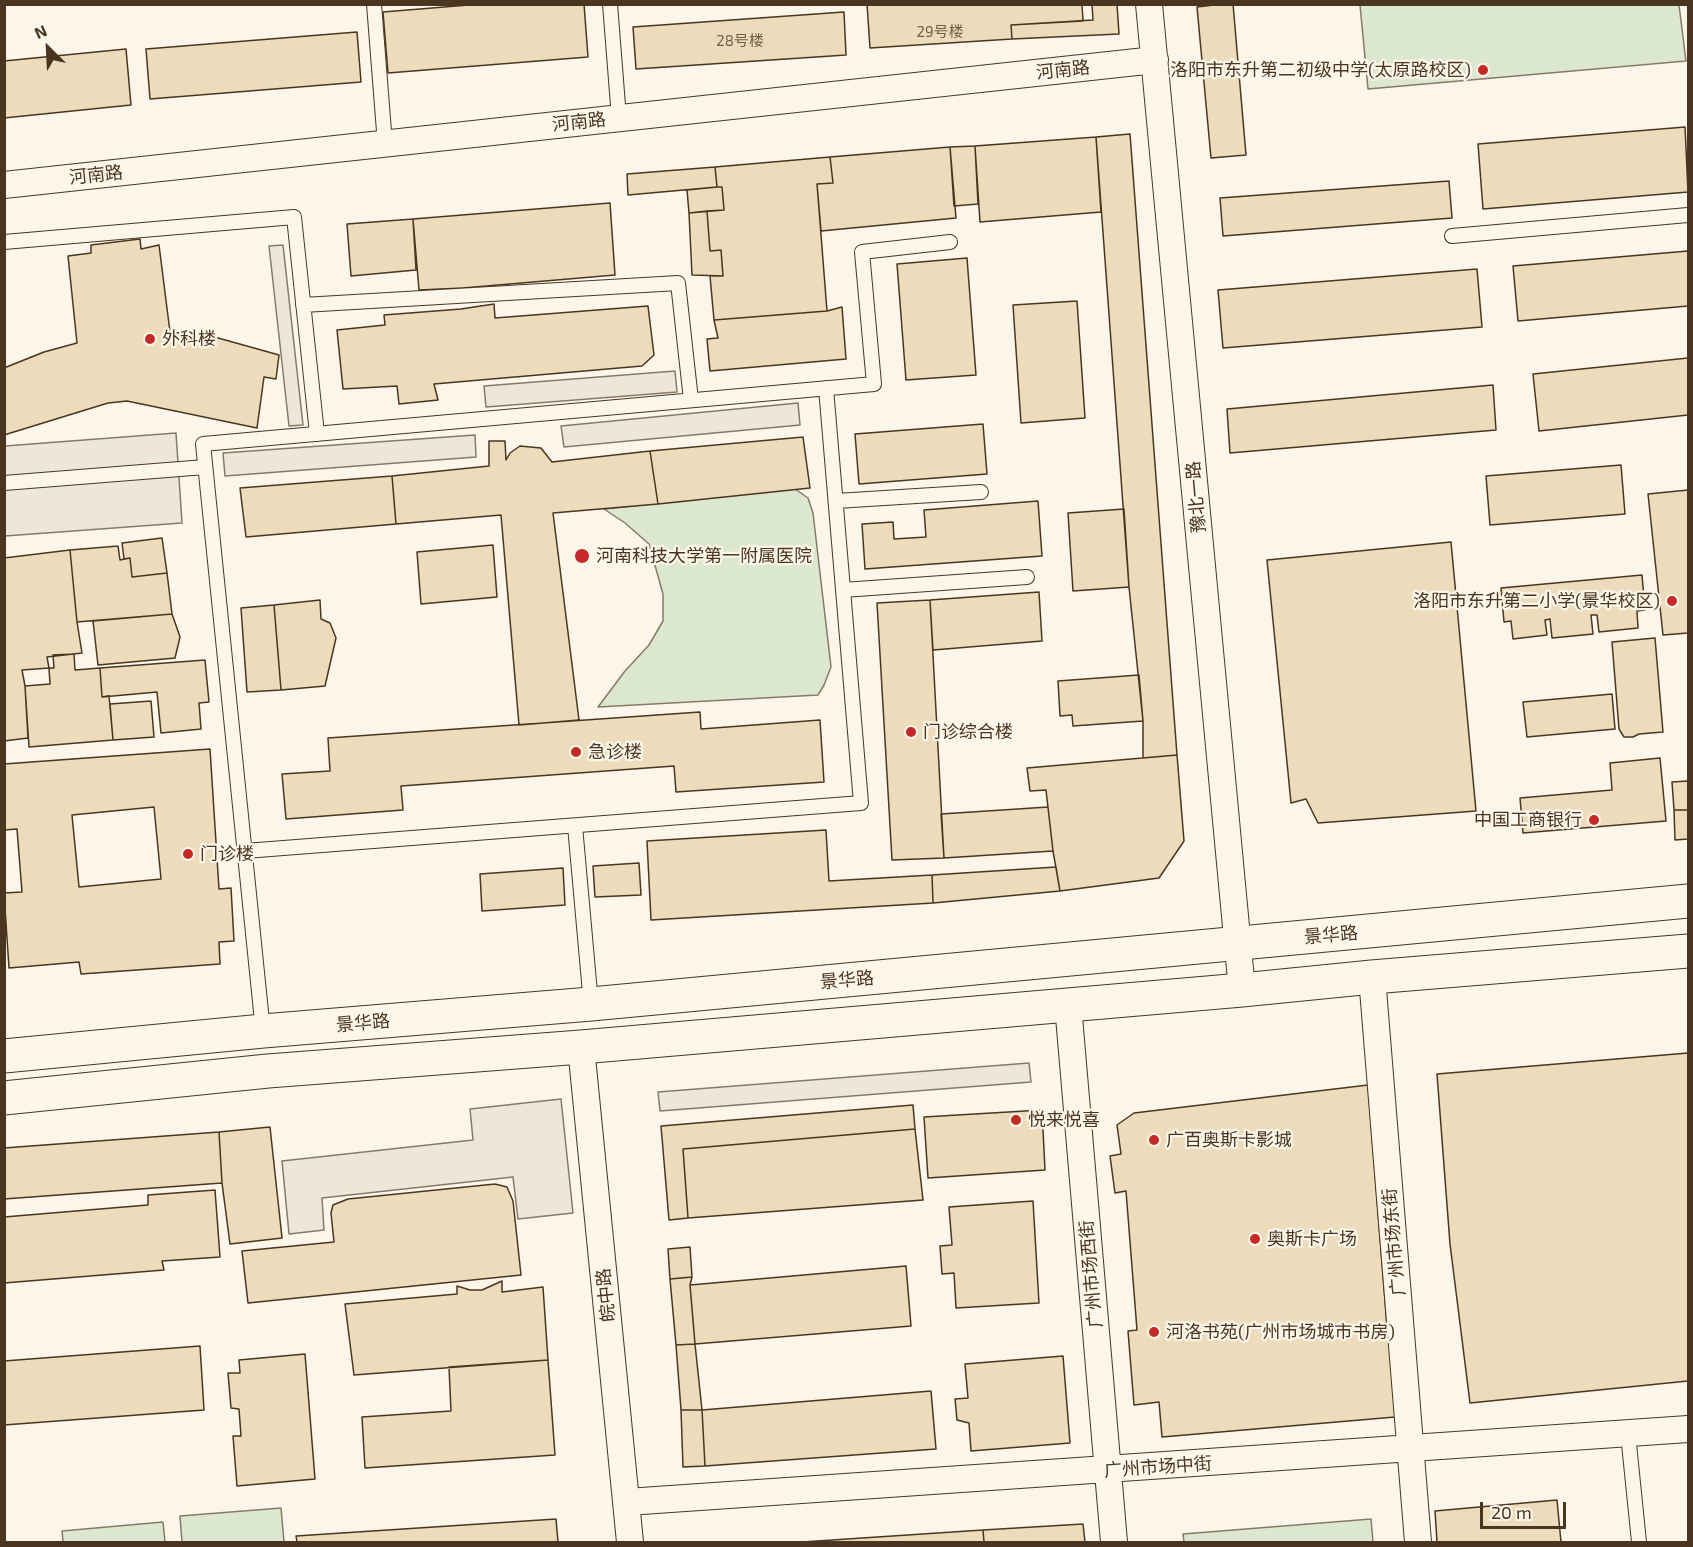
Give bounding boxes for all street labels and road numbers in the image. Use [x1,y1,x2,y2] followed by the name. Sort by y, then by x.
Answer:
[1035,56,1091,84] street label: 河南路
[551,108,607,136] street label: 河南路
[68,161,124,189] street label: 河南路
[1182,460,1210,534] street label: 豫北一路
[1303,922,1359,948] street label: 景华路
[819,967,875,993] street label: 景华路
[335,1010,391,1036] street label: 景华路
[1379,1187,1409,1297] street label: 广州市场东街
[1076,1219,1106,1329] street label: 广州市场西街
[592,1267,620,1323] street label: 皖中路
[1103,1452,1213,1482] street label: 广州市场中街

